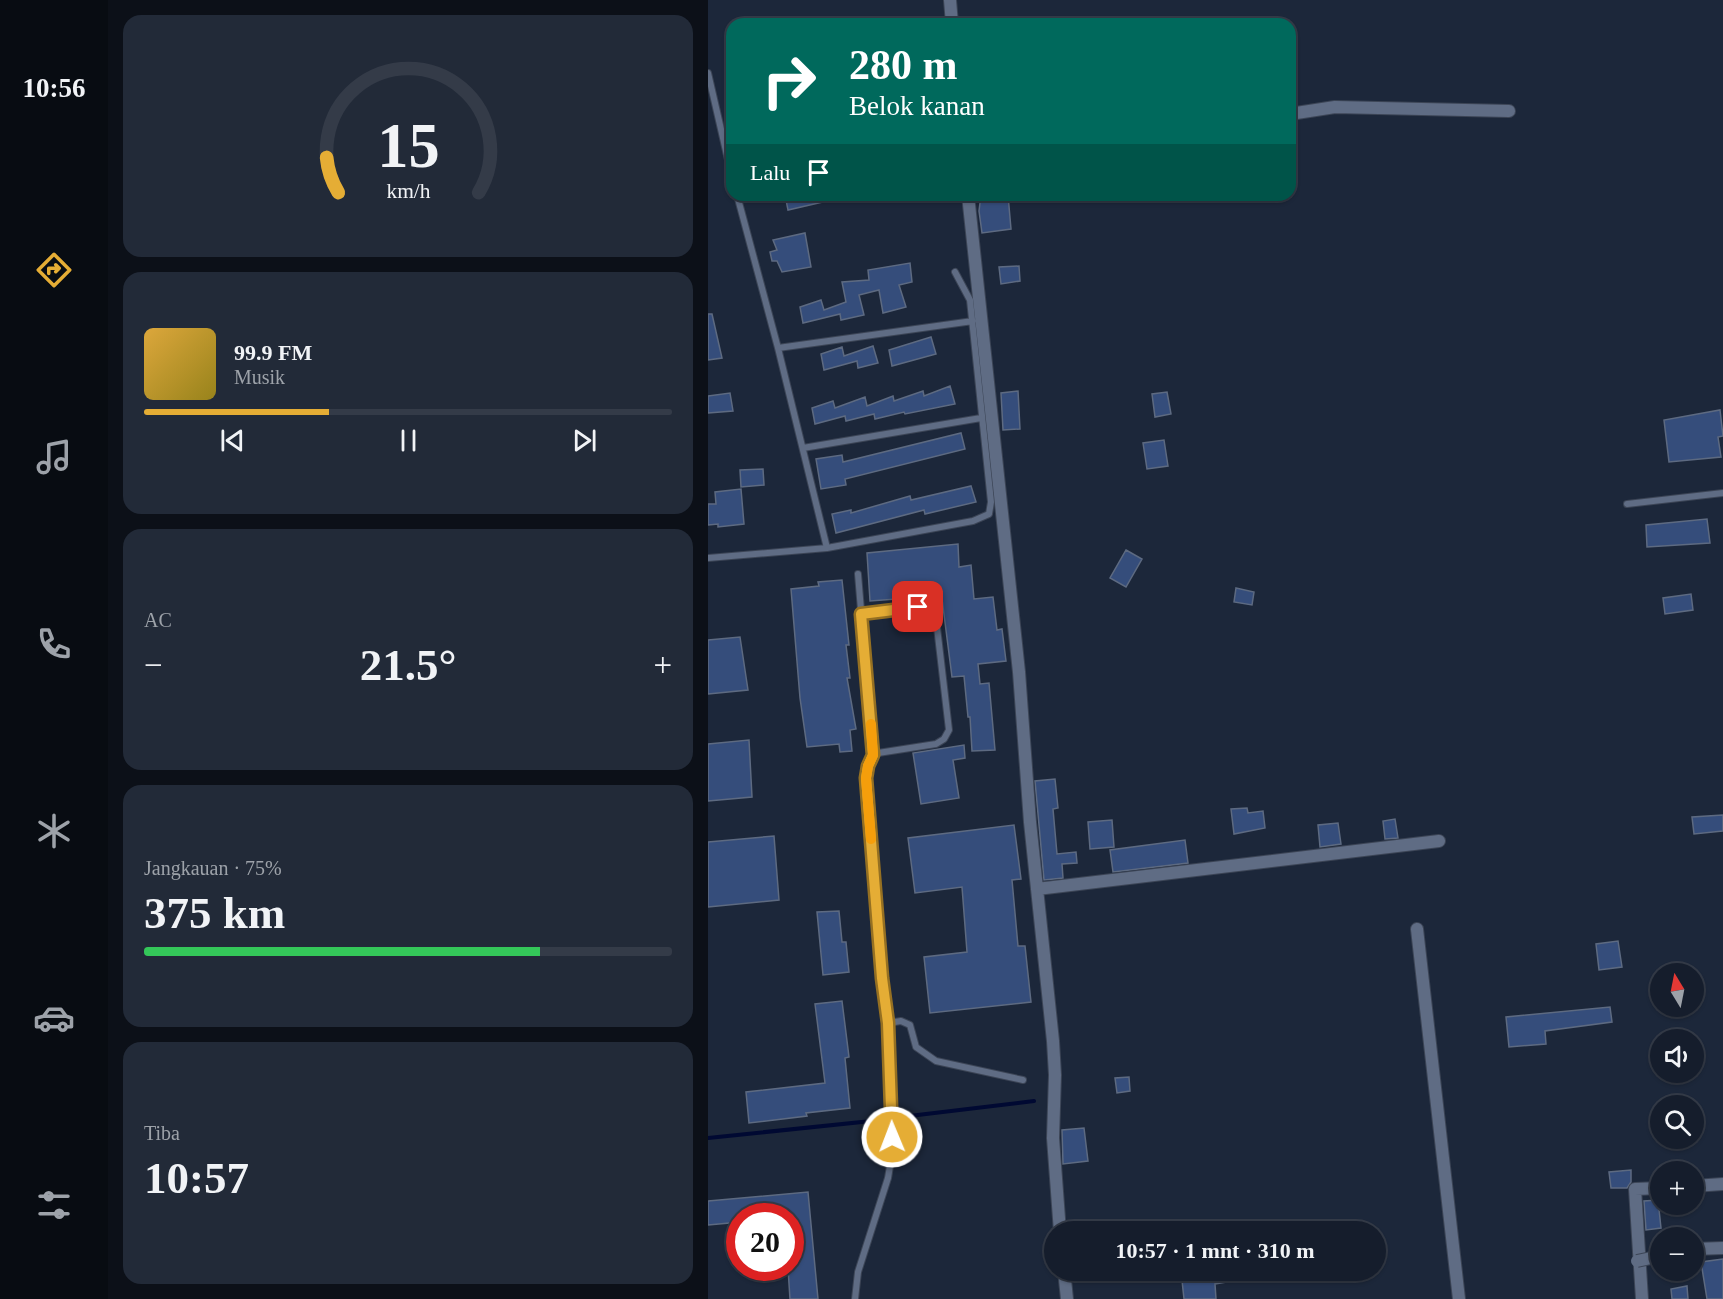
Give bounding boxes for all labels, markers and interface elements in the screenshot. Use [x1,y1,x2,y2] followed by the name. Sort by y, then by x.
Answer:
[750,42,828,120] icon: right
[849,42,958,88] text: 280 m
[23,73,86,103] text: 10:56
[849,91,985,121] text: Belok kanan
[377,111,439,180] text: 15
[802,156,835,189] icon: arrive
[750,160,790,185] text: Lalu
[386,179,430,203] text: km/h
[33,249,75,291] icon: directions
[234,340,312,365] text: 99.9 FM
[234,366,285,388] text: Musik
[216,424,249,457] icon: previous
[392,424,425,457] icon: pause
[568,424,601,457] icon: next
[33,436,75,478] icon: music
[892,581,943,632] pin
[901,590,934,623] icon: arrive
[144,609,172,631] text: AC
[33,623,75,665] icon: phone
[360,640,456,690] text: 21.5°
[144,647,163,683] text: −
[653,647,672,683] text: +
[33,810,75,852] icon: climate
[144,857,282,879] text: Jangkauan · 75%
[144,888,285,938] text: 375 km
[1650,963,1704,1017] north arrow
[1650,963,1704,1281] map controls
[33,997,75,1039] icon: car
[1650,1029,1704,1083] button: sound
[1650,1095,1704,1149] button: search
[860,1105,924,1169] position arrow
[144,1122,180,1144] text: Tiba
[144,1153,249,1203] text: 10:57
[1650,1161,1704,1215] button: +
[33,1184,75,1226] icon: filters
[726,1203,804,1281] speed limit sign: 20
[1650,1227,1704,1281] button: −
[1115,1238,1315,1263] text: 10:57 · 1 mnt · 310 m

